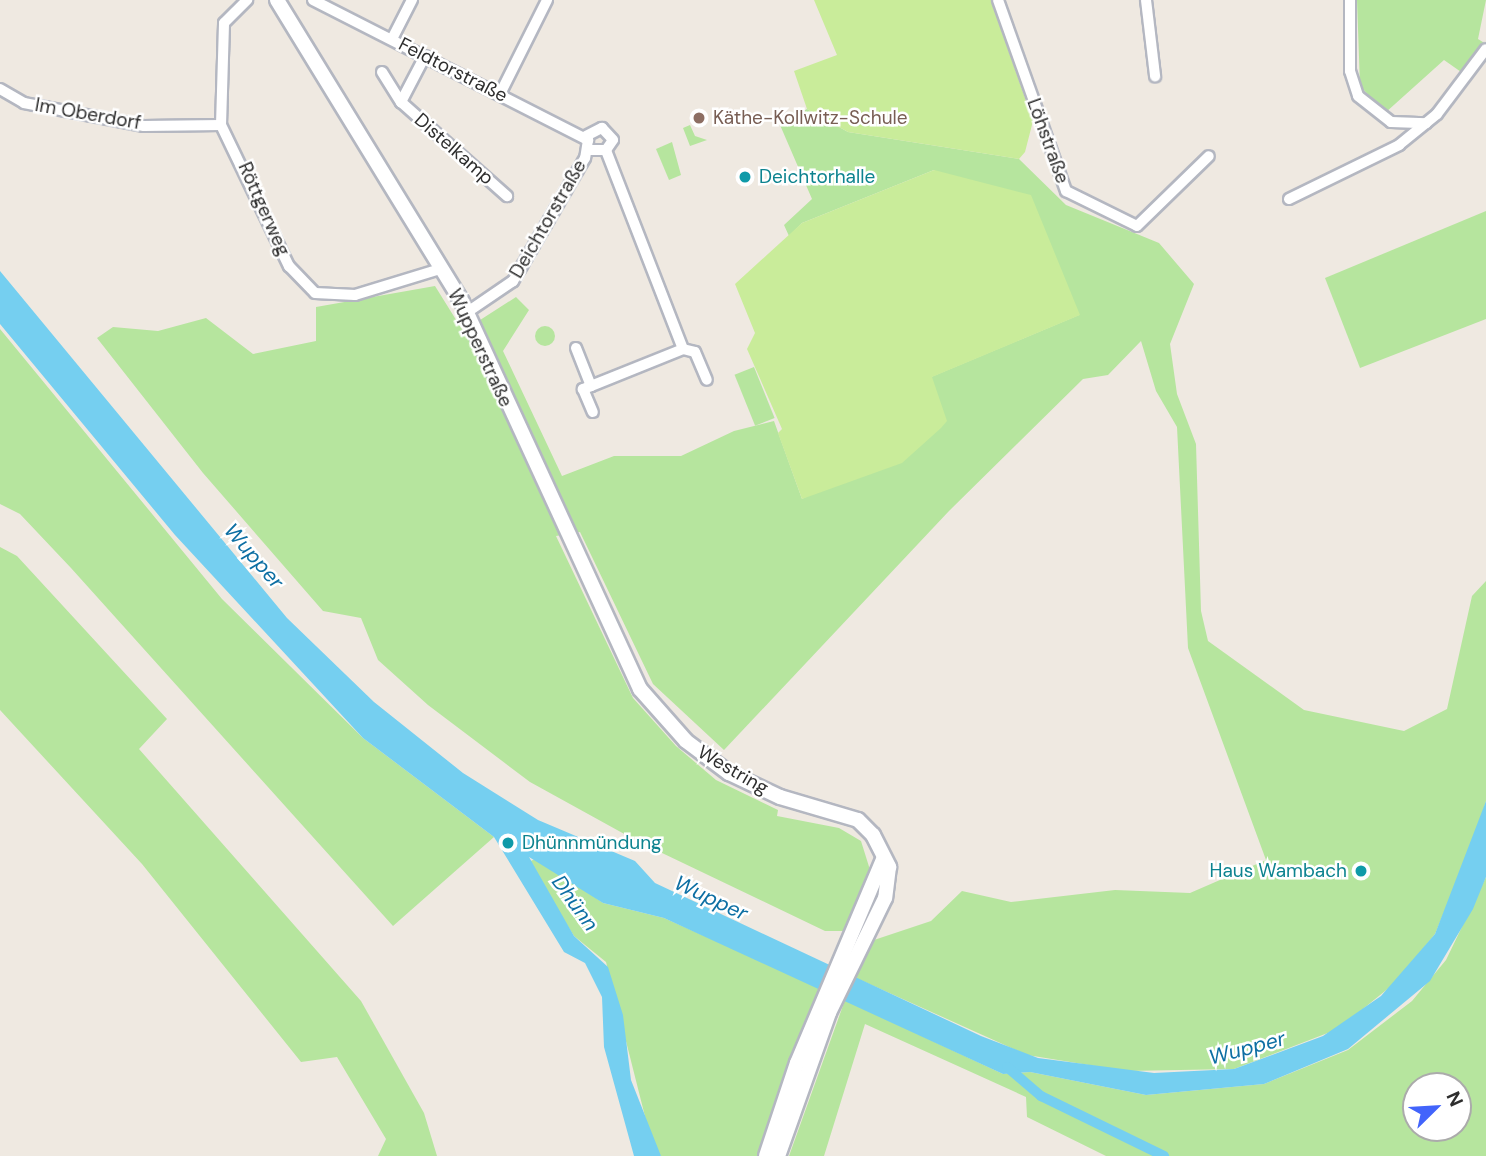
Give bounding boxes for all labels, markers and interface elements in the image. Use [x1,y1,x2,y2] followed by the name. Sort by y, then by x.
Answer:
[395,33,511,107] street label: Feldtorstraße
[33,93,143,135] street label: Im Oberdorf
[1022,95,1074,187] street label: Löhstraße
[713,107,908,129] place label: Käthe-Kollwitz-Schule
[410,108,498,190] street label: Distelkamp
[691,110,707,126] marker: Käthe-Kollwitz-Schule
[505,156,591,282] street label: Deichtorstraße
[233,159,295,259] street label: Röttgerweg
[759,166,875,188] place label: Deichtorhalle
[737,169,753,185] marker: Deichtorhalle
[443,285,517,411] street label: Wupperstraße
[219,518,289,594] water label: Wupper
[694,741,772,799] street label: Westring
[522,832,662,854] place label: Dhünnmündung
[500,835,516,851] marker: Dhünnmündung
[1209,860,1347,882] place label: Haus Wambach
[1353,863,1369,879] marker: Haus Wambach
[546,870,604,936] water label: Dhünn
[670,870,752,926] water label: Wupper
[1206,1026,1288,1070] water label: Wupper
[1402,1072,1472,1142] north arrow
[1441,1088,1469,1110] text: N

